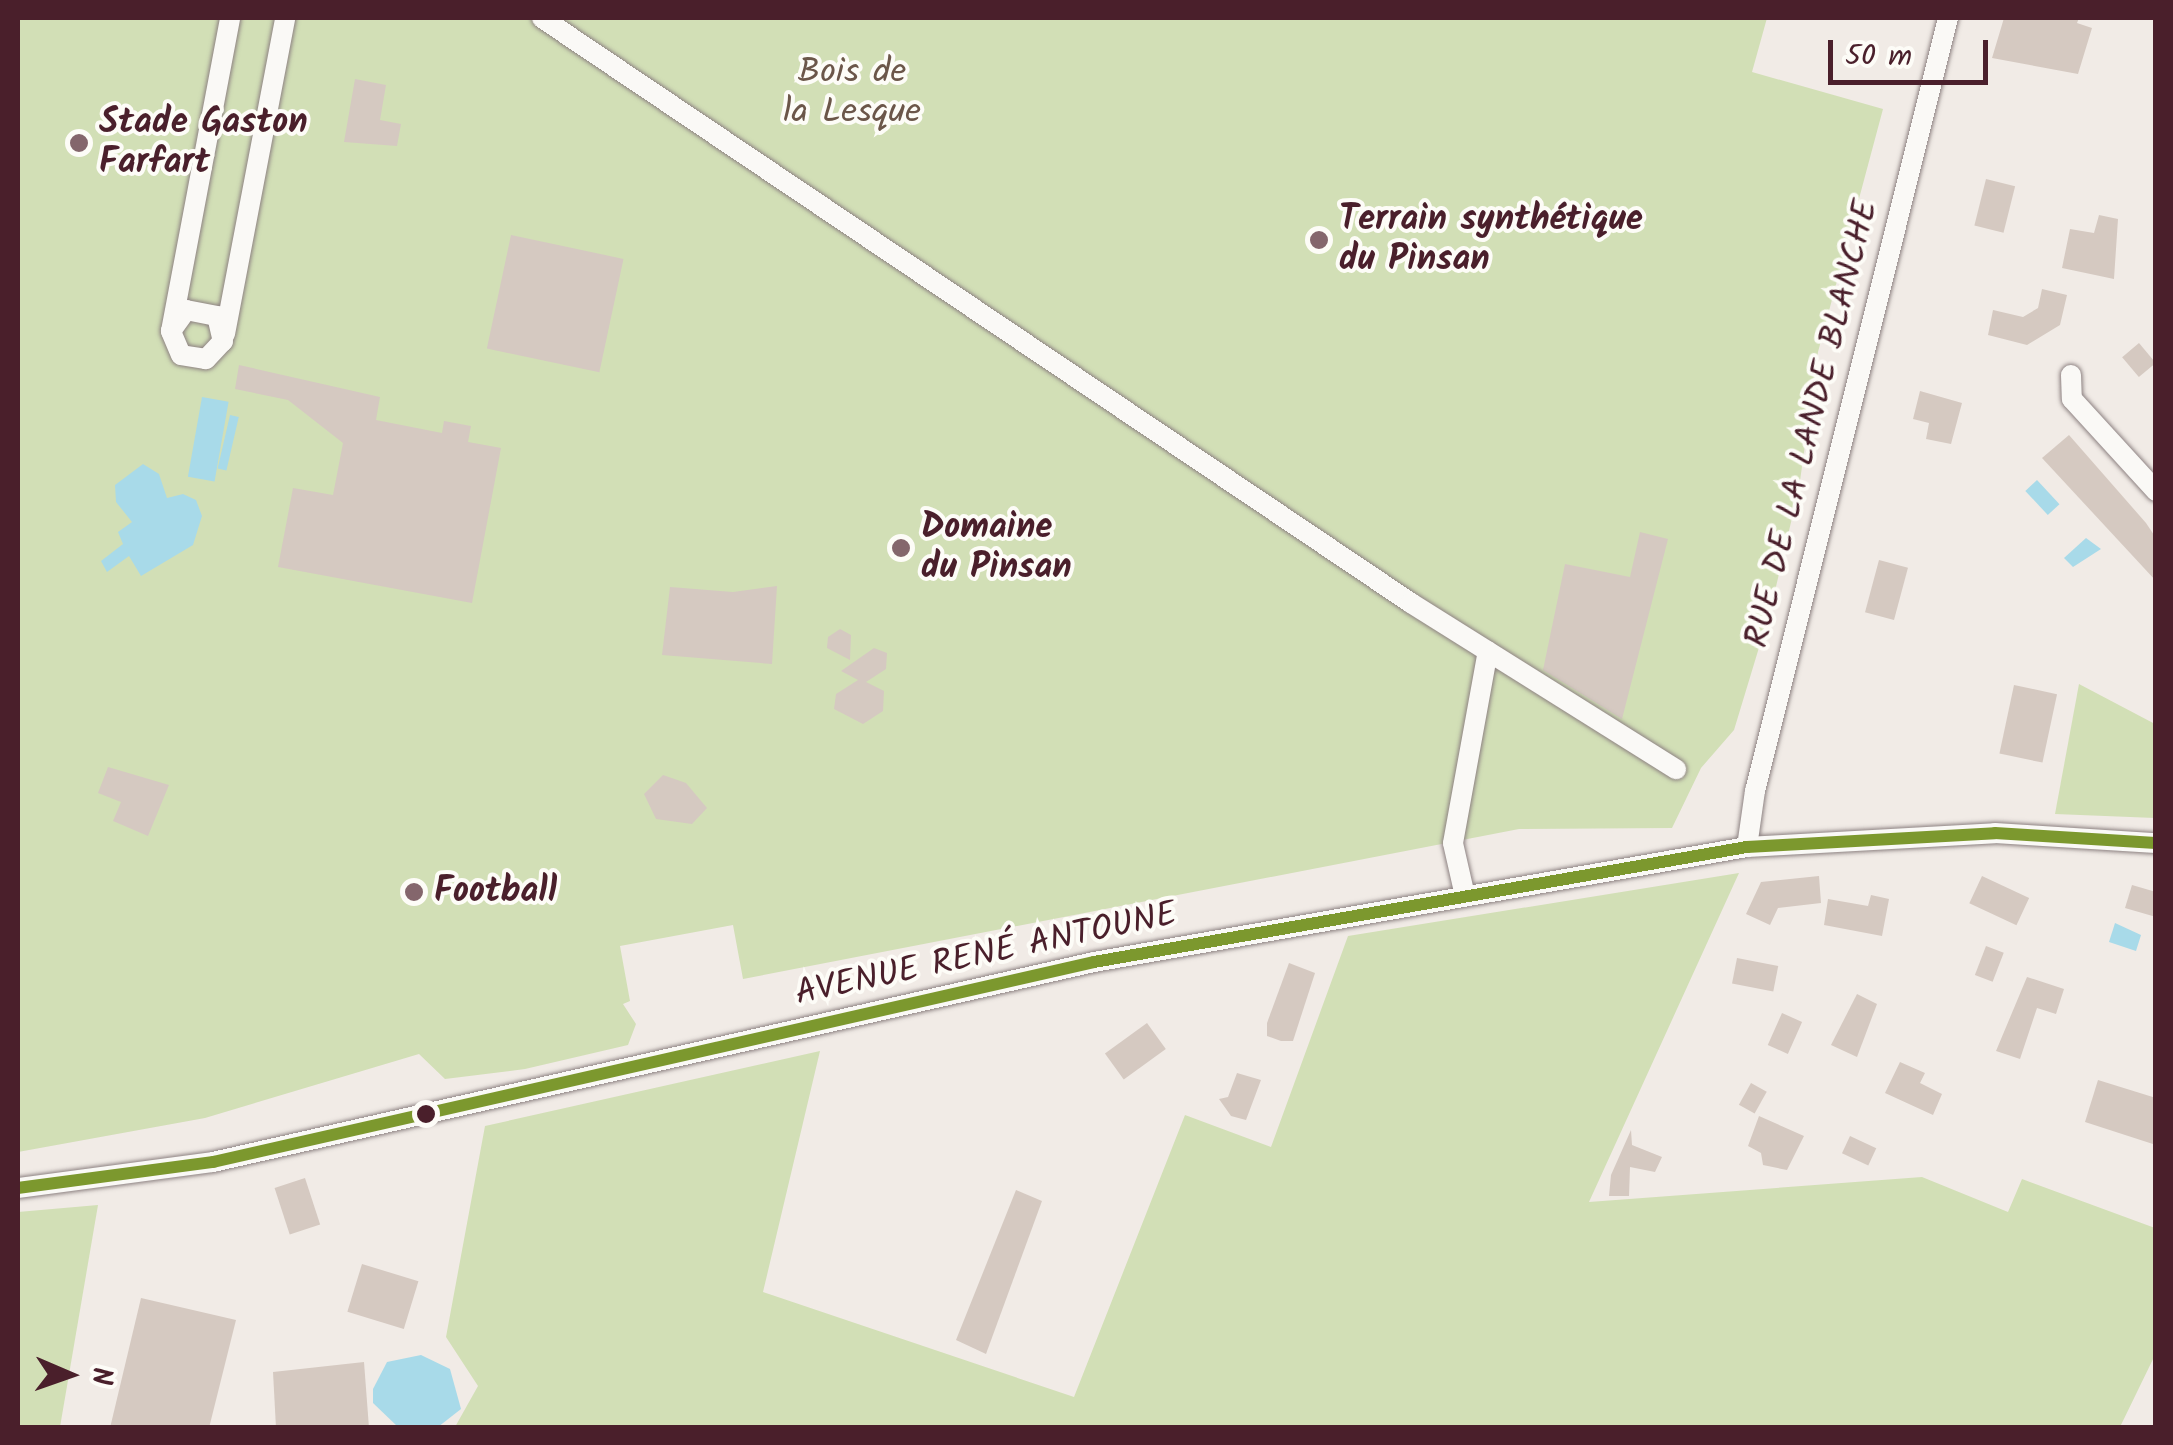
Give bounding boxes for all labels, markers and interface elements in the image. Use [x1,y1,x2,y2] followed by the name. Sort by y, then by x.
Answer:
[1833,20,1993,82] scale bar
[1845,33,1912,81] text: 50 m
[783,52,921,134] park label: Bois de la Lesque
[99,102,308,184] place label: Stade Gaston Farfart
[68,132,90,154] marker: Stade Gaston Farfart
[1737,196,1889,652] street label: RUE DE LA LANDE BLANCHE
[1339,199,1643,281] place label: Terrain synthétique du Pinsan
[1308,229,1330,251] marker: Terrain synthétique du Pinsan
[921,507,1072,589] place label: Domaine du Pinsan
[890,537,912,559] marker: Domaine du Pinsan
[434,871,557,913] place label: Football
[403,881,425,903] marker: Football
[791,894,1181,1016] street label: AVENUE RENÉ ANTOUNE
[416,1104,436,1124] unlabelled marker
[20,1325,120,1425] north arrow
[78,1366,123,1386] text: N

